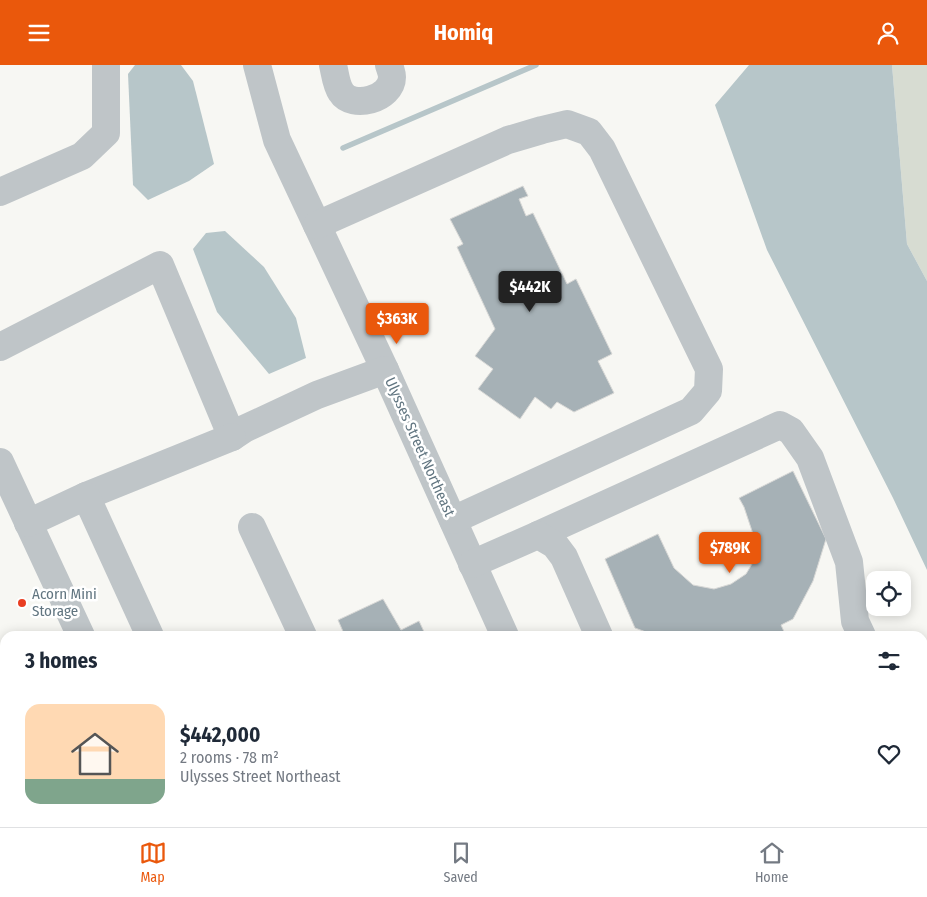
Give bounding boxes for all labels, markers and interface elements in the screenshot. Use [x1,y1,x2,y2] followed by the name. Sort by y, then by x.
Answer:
[25,19,53,47] icon: menu
[434,19,493,46] text: Homiq
[874,19,902,47] icon: person
[495,271,565,313] pin: $442K
[510,277,550,296] text: $442K
[362,303,432,345] pin: $363K
[377,309,417,328] text: $363K
[381,375,459,519] street label: Ulysses Street Northeast
[695,531,765,574] pin: $789K
[710,538,750,557] text: $789K
[866,571,911,616] map controls
[866,571,911,616] button: locate
[32,585,97,620] place label: Acorn Mini Storage
[16,597,28,609] marker: Acorn Mini Storage
[875,647,903,675] icon: filters
[25,648,97,674] text: 3 homes
[180,722,260,748] text: $442,000
[65,724,125,784] icon: home
[875,740,903,768] icon: heart
[180,748,279,767] text: 2 rooms · 78 m²
[180,767,341,786] text: Ulysses Street Northeast
[139,839,167,886] tab: Map
[444,839,478,886] tab: Saved
[755,839,788,886] tab: Home

